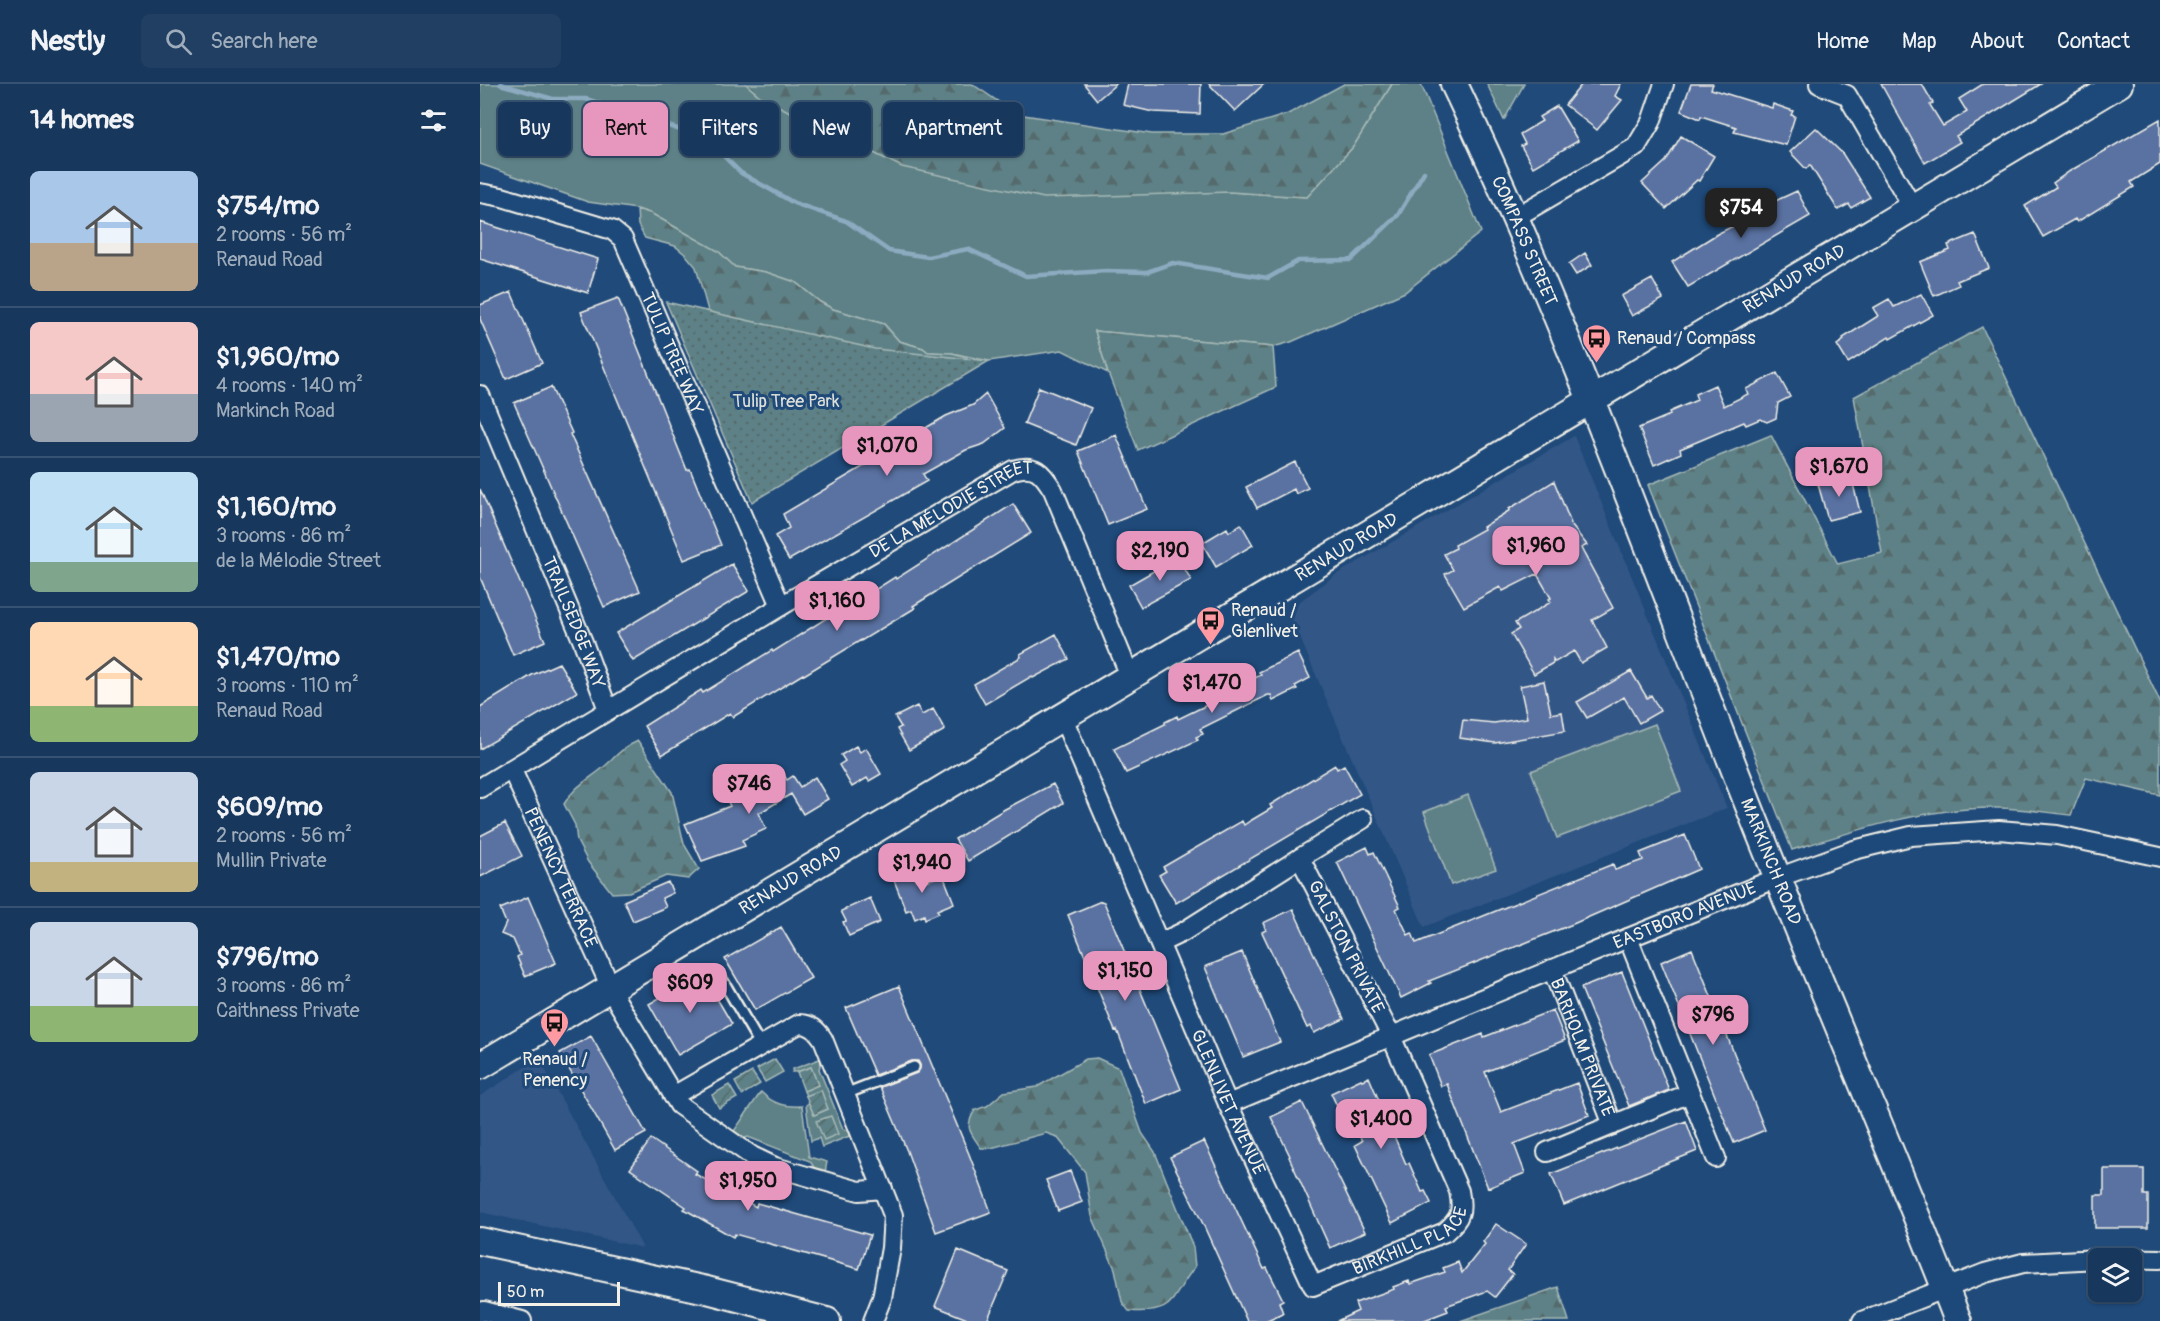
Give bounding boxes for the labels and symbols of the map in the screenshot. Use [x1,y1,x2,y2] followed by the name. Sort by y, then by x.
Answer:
[1487,172,1563,309] street label: COMPASS STREET
[1705,188,1777,239] pin: $754
[1739,239,1850,318] street label: RENAUD ROAD
[636,289,709,418] street label: TULIP TREE WAY
[1580,322,1612,364] bus stop icon: Renaud / Compass
[1617,327,1755,350] place label: Renaud / Compass
[732,390,840,413] park label: Tulip Tree Park
[838,426,936,477] pin: $1,070
[1790,447,1888,498] pin: $1,670
[865,456,1033,563] street label: DE LA MÉLODIE STREET
[1291,507,1402,587] street label: RENAUD ROAD
[1487,526,1585,577] pin: $1,960
[1111,531,1209,582] pin: $2,190
[537,553,611,692] street label: TRAILSEDGE WAY
[788,581,886,632] pin: $1,160
[1231,599,1299,643] place label: Renaud / Glenlivet
[1194,604,1226,646] bus stop icon: Renaud / Glenlivet
[1163,663,1261,714] pin: $1,470
[713,764,785,815] pin: $746
[1735,795,1807,928] street label: MARKINCH ROAD
[519,804,603,951] street label: PENENCY TERRACE
[735,840,846,920] street label: RENAUD ROAD
[873,843,971,894] pin: $1,940
[1610,876,1759,954] street label: EASTBORO AVENUE
[1303,877,1389,1017] street label: GALSTON PRIVATE
[1076,951,1174,1002] pin: $1,150
[654,963,726,1014] pin: $609
[1545,975,1620,1120] street label: BARHOLM PRIVATE
[1677,995,1749,1046] pin: $796
[539,1006,571,1048] bus stop icon: Renaud / Penency
[1186,1026,1271,1178] street label: GLENLIVET AVENUE
[522,1048,588,1092] place label: Renaud / Penency
[1332,1099,1430,1150] pin: $1,400
[699,1161,797,1212] pin: $1,950
[1349,1204,1472,1280] street label: BIRKHILL PLACE
[498,1279,620,1306] scale bar

